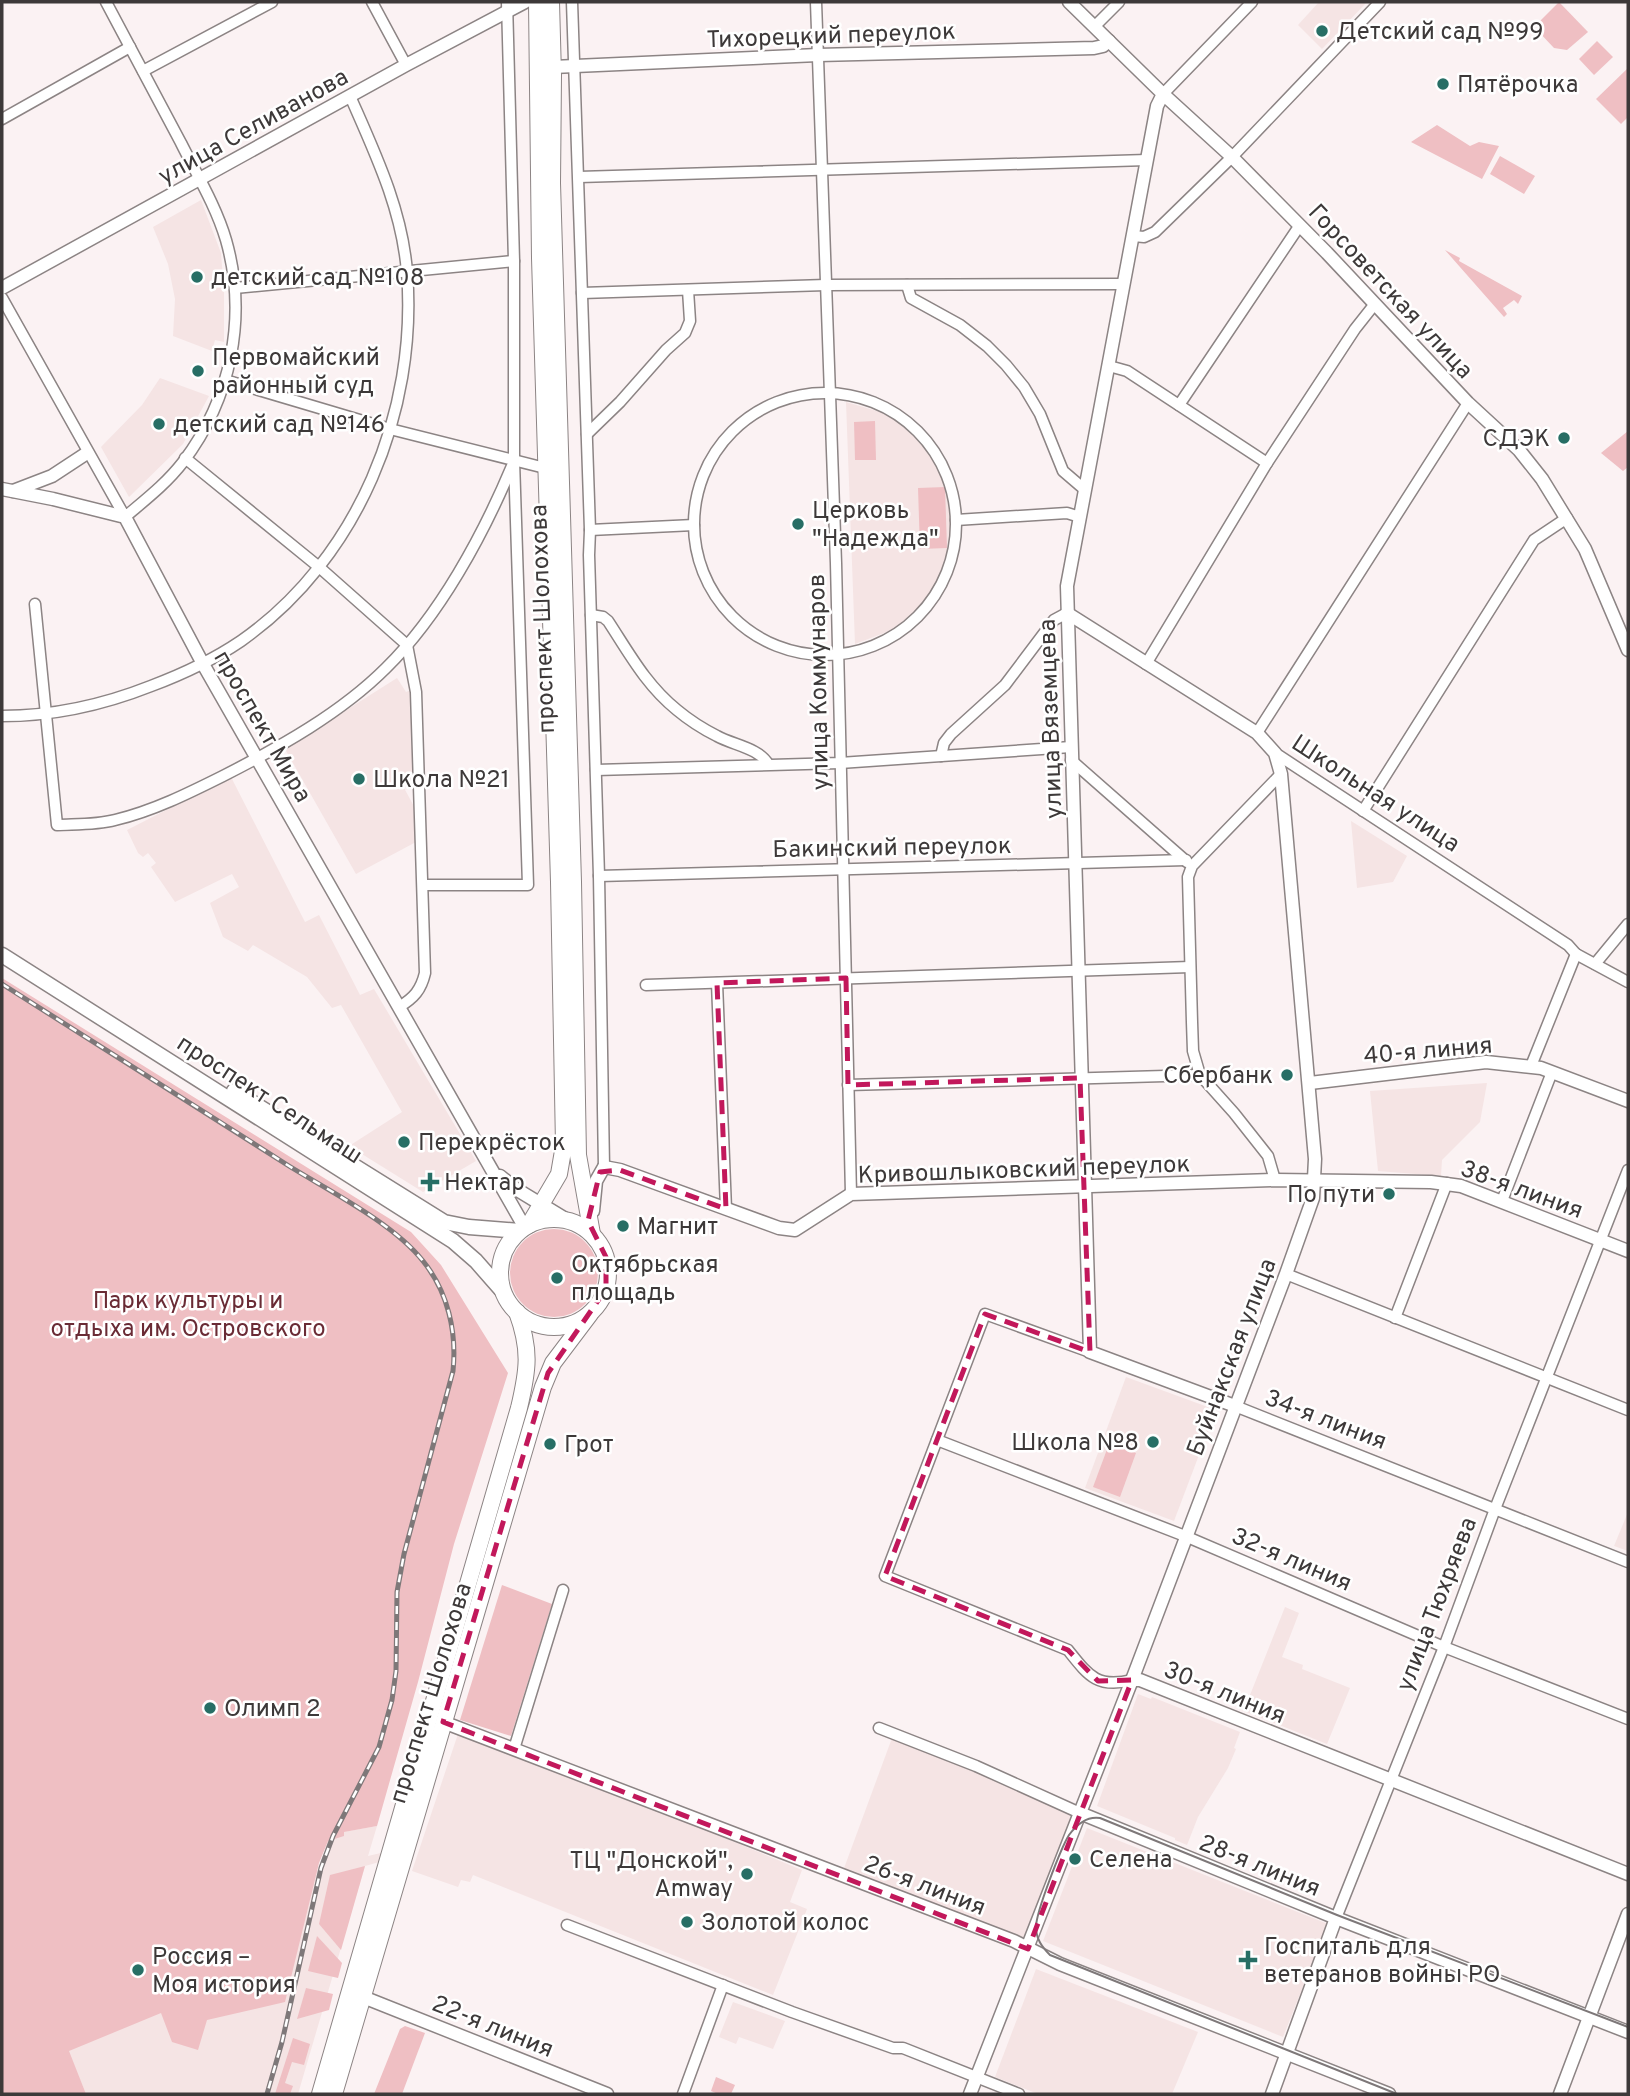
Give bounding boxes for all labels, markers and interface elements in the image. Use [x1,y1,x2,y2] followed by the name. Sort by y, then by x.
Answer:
[706,18,956,56] street label: Тихорецкий переулок
[1336,18,1544,48] place label: Детский сад №99
[1314,23,1330,39] marker: Детский сад №99
[154,63,354,192] street label: улица Селиванова
[1457,71,1578,101] place label: Пятёрочка
[1435,76,1451,92] marker: Пятёрочка
[1301,199,1478,386] street label: Горсоветская улица
[211,264,424,294] place label: детский сад №108
[189,269,205,285] marker: детский сад №108
[212,344,380,402] place label: Первомайский районный суд
[190,363,206,379] marker: Первомайский районный суд
[173,411,385,441] place label: детский сад №146
[151,416,167,432] marker: детский сад №146
[1483,425,1550,455] place label: СДЭК
[1556,430,1572,446] marker: СДЭК
[812,497,939,555] place label: Церковь "Надежда"
[525,504,563,734] street label: проспект Шолохова
[790,516,806,532] marker: Церковь "Надежда"
[803,573,837,791] street label: улица Коммунаров
[1034,618,1070,819] street label: улица Вяземцева
[206,646,317,808] street label: проспект Мира
[1285,729,1465,860] street label: Школьная улица
[373,766,510,796] place label: Школа №21
[351,771,367,787] marker: Школа №21
[772,832,1012,866] street label: Бакинский переулок
[170,1029,367,1172] street label: проспект Сельмаш
[1362,1031,1494,1073] street label: 40-я линия
[1163,1062,1273,1092] place label: Сбербанк
[1279,1067,1295,1083] marker: Сбербанк
[418,1129,566,1159] place label: Перекрёсток
[396,1134,412,1150] marker: Перекрёсток
[857,1150,1191,1192] street label: Кривошлыковский переулок
[1456,1155,1587,1227] street label: 38-я линия
[444,1169,525,1199] place label: Нектар
[422,1174,438,1190] marker: Нектар
[1287,1181,1375,1211] place label: По пути
[1381,1186,1397,1202] marker: По пути
[637,1213,718,1243] place label: Магнит
[615,1218,631,1234] marker: Магнит
[571,1251,719,1309] place label: Октябрьская площадь
[1181,1255,1284,1461] street label: Буйнакская улица
[549,1270,565,1286] marker: Октябрьская площадь
[50,1287,326,1345] park label: Парк культуры и отдыха им. Островского
[1260,1384,1391,1458] street label: 34-я линия
[1011,1429,1139,1459] place label: Школа №8
[564,1431,614,1461] place label: Грот
[1145,1434,1161,1450] marker: Школа №8
[542,1436,558,1452] marker: Грот
[1391,1513,1485,1696] street label: улица Тюхряева
[1227,1522,1356,1600] street label: 32-я линия
[384,1580,480,1808] street label: проспект Шолохова
[1159,1656,1290,1732] street label: 30-я линия
[224,1695,321,1725] place label: Олимп 2
[202,1700,218,1716] marker: Олимп 2
[1194,1829,1324,1905] street label: 28-я линия
[1089,1846,1172,1876] place label: Селена
[569,1847,733,1905] place label: ТЦ "Донской", Amway
[859,1850,989,1924] street label: 26-я линия
[1067,1851,1083,1867] marker: Селена
[739,1866,755,1882] marker: ТЦ "Донской", Amway
[701,1909,870,1939] place label: Золотой колос
[679,1914,695,1930] marker: Золотой колос
[1264,1933,1500,1991] place label: Госпиталь для ветеранов войны РО
[152,1943,296,2001] place label: Россия – Моя история
[1238,1950,1258,1970] marker: Госпиталь для ветеранов войны РО
[130,1962,146,1978] marker: Россия – Моя история
[427,1990,557,2066] street label: 22-я линия

